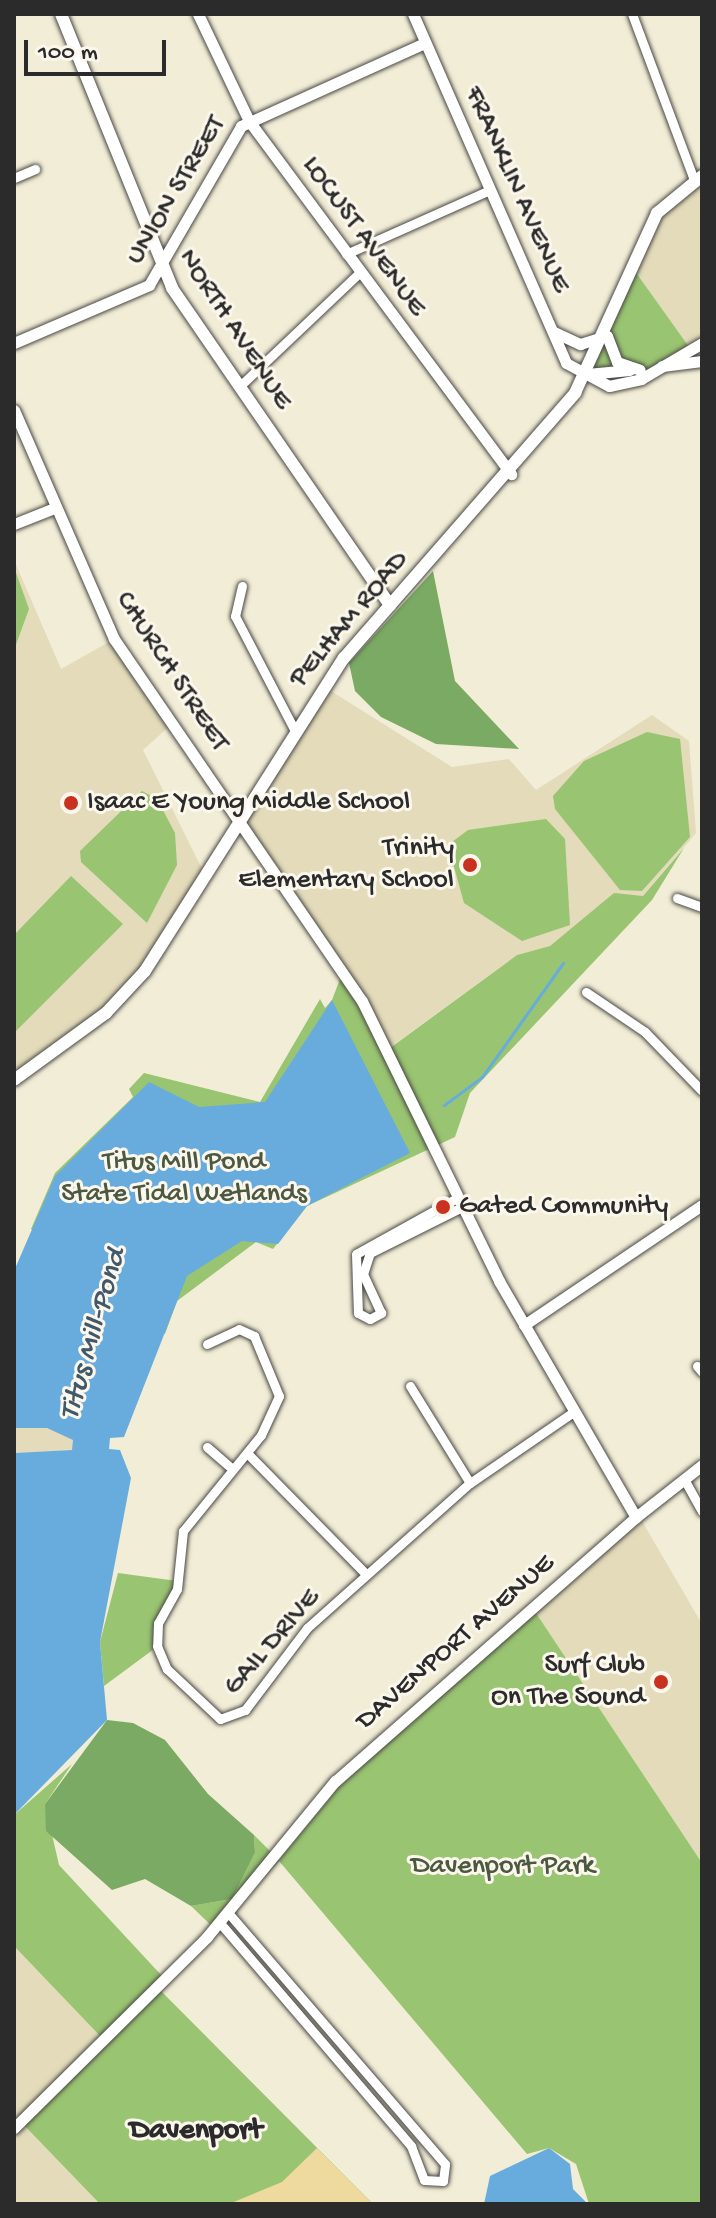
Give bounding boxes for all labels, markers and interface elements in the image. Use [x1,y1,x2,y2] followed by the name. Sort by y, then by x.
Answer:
[28,24,170,74] scale bar
[38,39,98,68] text: 100 m
[455,82,577,298] street label: FRANKLIN AVENUE
[120,111,234,271] street label: UNION STREET
[293,150,433,324] street label: LOCUST AVENUE
[170,243,298,417] street label: NORTH AVENUE
[283,545,417,695] street label: PELHAM ROAD
[107,586,235,758] street label: CHURCH STREET
[87,786,410,820] place label: Isaac E Young Middle School
[62,794,80,812] marker: Isaac E Young Middle School
[238,832,454,898] place label: Trinity Elementary School
[461,856,479,874] marker: Trinity Elementary School
[61,1146,307,1212] park label: Titus Mill Pond State Tidal Wetlands
[459,1190,668,1224] place label: Gated Community
[434,1198,452,1216] marker: Gated Community
[53,1245,137,1425] water label: Titus Mill-Pond
[350,1548,562,1738] street label: DAVENPORT AVENUE
[218,1583,328,1703] street label: GAIL DRIVE
[491,1649,645,1715] place label: Surf Club On The Sound
[652,1673,670,1691] marker: Surf Club On The Sound
[411,1850,595,1884] park label: Davenport Park
[130,2114,262,2150] district label: Davenport

